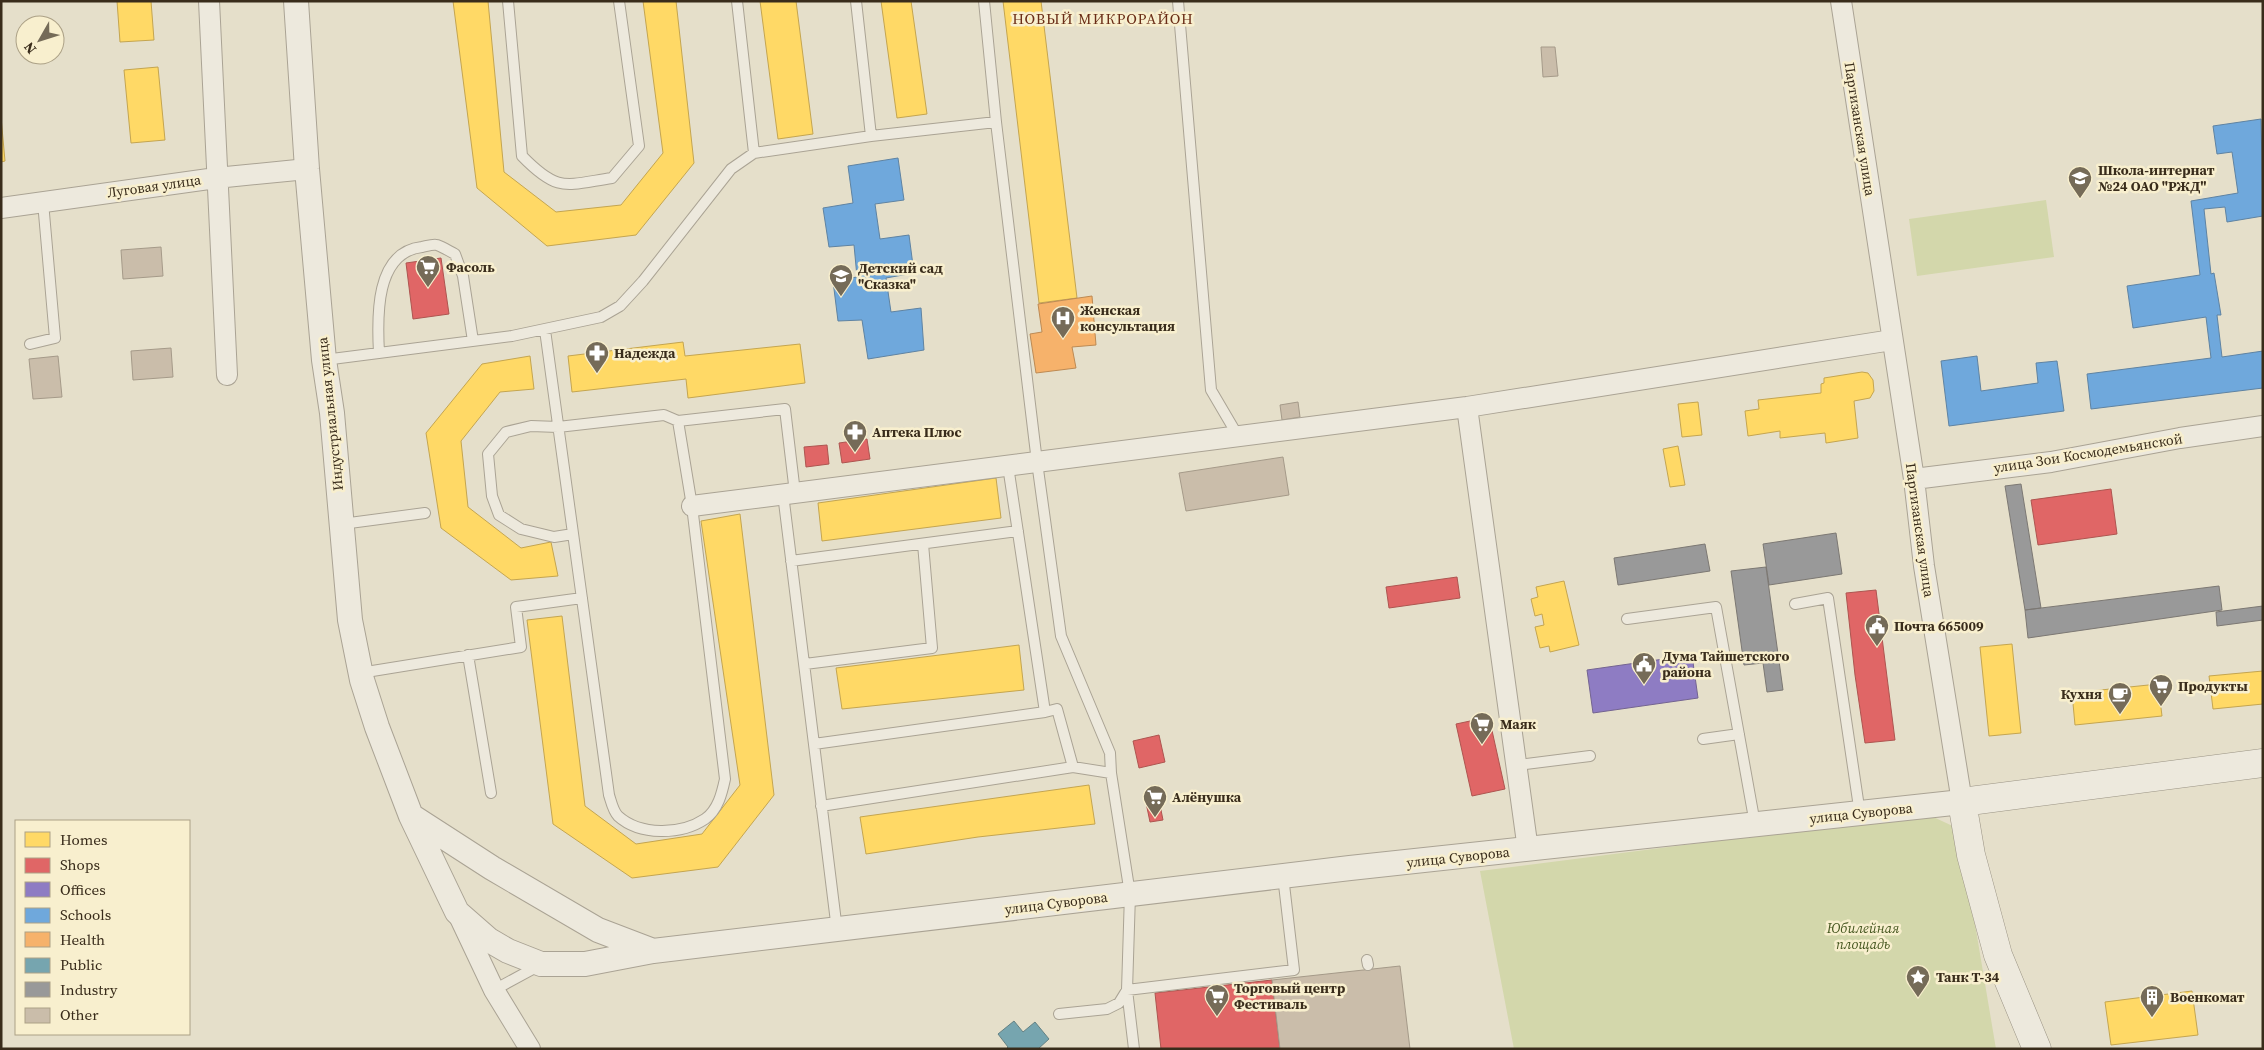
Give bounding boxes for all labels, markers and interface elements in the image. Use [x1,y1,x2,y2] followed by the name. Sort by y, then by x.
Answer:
[1012,8,1194,29] district label: НОВЫЙ МИКРОРАЙОН
[15,15,65,65] north arrow
[19,38,41,58] text: N
[1840,61,1881,198] street label: Партизанская улица
[2098,160,2215,196] place label: Школа-интернат №24 ОАО "РЖД"
[2067,165,2093,199] school or university icon: Школа-интернат №24 ОАО "РЖД"
[106,169,203,203] street label: Луговая улица
[415,254,441,288] supermarket icon: Фасоль
[446,257,495,277] place label: Фасоль
[858,258,943,294] place label: Детский сад "Сказка"
[828,263,854,297] school or university icon: Детский сад "Сказка"
[1080,300,1175,336] place label: Женская консультация
[1050,305,1076,339] hospital icon: Женская консультация
[312,335,348,492] street label: Индустриальная улица
[584,340,610,374] pharmacy icon: Надежда
[614,343,676,363] place label: Надежда
[842,419,868,453] pharmacy icon: Аптека Плюс
[872,422,962,442] place label: Аптека Плюс
[1992,428,2184,478] street label: улица Зои Космодемьянской
[1901,462,1939,599] street label: Партизанская улица
[1864,613,1890,647] public building icon: Почта 665009
[1894,616,1984,636] place label: Почта 665009
[1662,646,1789,682] place label: Дума Тайшетского района
[1631,651,1657,685] public building icon: Дума Тайшетского района
[2148,673,2174,707] supermarket icon: Продукты
[2178,676,2248,696] place label: Продукты
[2107,681,2133,715] cafe icon: Кухня
[2061,684,2102,704] place label: Кухня
[1469,711,1495,745] supermarket icon: Маяк
[1500,714,1537,734] place label: Маяк
[1142,784,1168,818] supermarket icon: Алёнушка
[1172,787,1242,807] place label: Алёнушка
[1808,798,1914,828] street label: улица Суворова
[15,820,190,1035] legend
[60,829,107,850] text: Homes
[1405,842,1511,872] street label: улица Суворова
[60,854,100,875] text: Shops
[60,879,106,900] text: Offices
[1003,887,1110,919] street label: улица Суворова
[60,904,111,925] text: Schools
[1826,918,1899,954] park label: Юбилейная площадь
[60,929,105,950] text: Health
[60,954,102,975] text: Public
[1905,964,1931,998] place icon: Танк Т-34
[1936,967,2000,987] place label: Танк Т-34
[1234,978,1346,1014] place label: Торговый центр Фестиваль
[60,979,118,1000] text: Industry
[1204,983,1230,1017] supermarket icon: Торговый центр Фестиваль
[2139,984,2165,1018] building icon: Военкомат
[2170,987,2245,1007] place label: Военкомат
[60,1004,99,1025] text: Other

